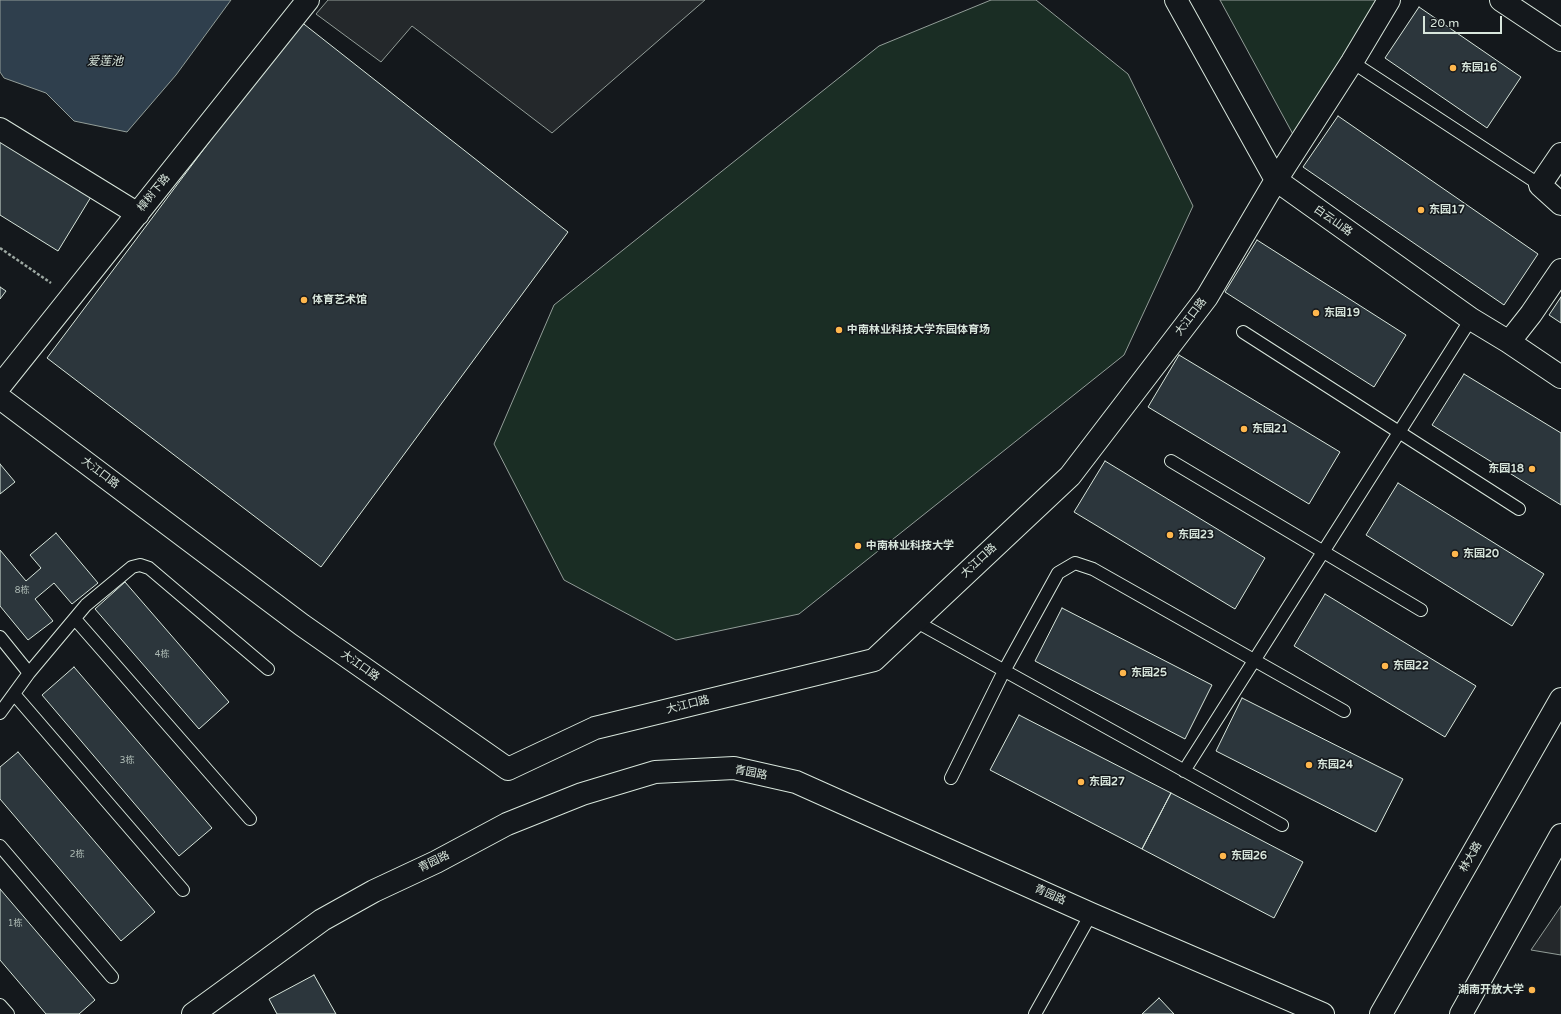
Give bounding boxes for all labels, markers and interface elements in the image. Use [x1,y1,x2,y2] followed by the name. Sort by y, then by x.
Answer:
[1425,8,1504,34] scale bar
[1430,16,1459,30] text: 20 m
[87,55,123,69] water label: 爱莲池
[1461,61,1497,75] place label: 东园16
[1448,63,1458,73] marker: 东园16
[135,172,173,214] street label: 樟树下路
[1311,203,1355,239] street label: 白云山路
[1429,203,1465,217] place label: 东园17
[1416,205,1426,215] marker: 东园17
[312,293,367,307] place label: 体育艺术馆
[299,295,309,305] marker: 体育艺术馆
[1172,295,1210,339] street label: 大江口路
[1324,306,1360,320] place label: 东园19
[1311,308,1321,318] marker: 东园19
[847,323,990,337] place label: 中南林业科技大学东园体育场
[834,325,844,335] marker: 中南林业科技大学东园体育场
[1252,422,1288,436] place label: 东园21
[1239,424,1249,434] marker: 东园21
[78,454,122,492] street label: 大江口路
[1488,462,1524,476] place label: 东园18
[1527,464,1537,474] marker: 东园18
[1178,528,1214,542] place label: 东园23
[1165,530,1175,540] marker: 东园23
[866,539,954,553] place label: 中南林业科技大学
[853,541,863,551] marker: 中南林业科技大学
[958,541,1000,581] street label: 大江口路
[1463,547,1499,561] place label: 东园20
[1450,549,1460,559] marker: 东园20
[15,586,29,596] house number: 8栋
[338,648,382,684] street label: 大江口路
[155,650,169,660] house number: 4栋
[1393,659,1429,673] place label: 东园22
[1380,661,1390,671] marker: 东园22
[1131,666,1167,680] place label: 东园25
[1118,668,1128,678] marker: 东园25
[665,693,711,717] street label: 大江口路
[120,756,134,766] house number: 3栋
[1317,758,1353,772] place label: 东园24
[1304,760,1314,770] marker: 东园24
[734,763,768,783] street label: 青园路
[1089,775,1125,789] place label: 东园27
[1076,777,1086,787] marker: 东园27
[1457,839,1485,875] street label: 林大路
[416,849,452,875] street label: 青园路
[1231,849,1267,863] place label: 东园26
[70,850,84,860] house number: 2栋
[1218,851,1228,861] marker: 东园26
[1032,882,1068,908] street label: 青园路
[8,919,22,929] house number: 1栋
[1458,983,1524,997] place label: 湖南开放大学
[1527,985,1537,995] marker: 湖南开放大学

